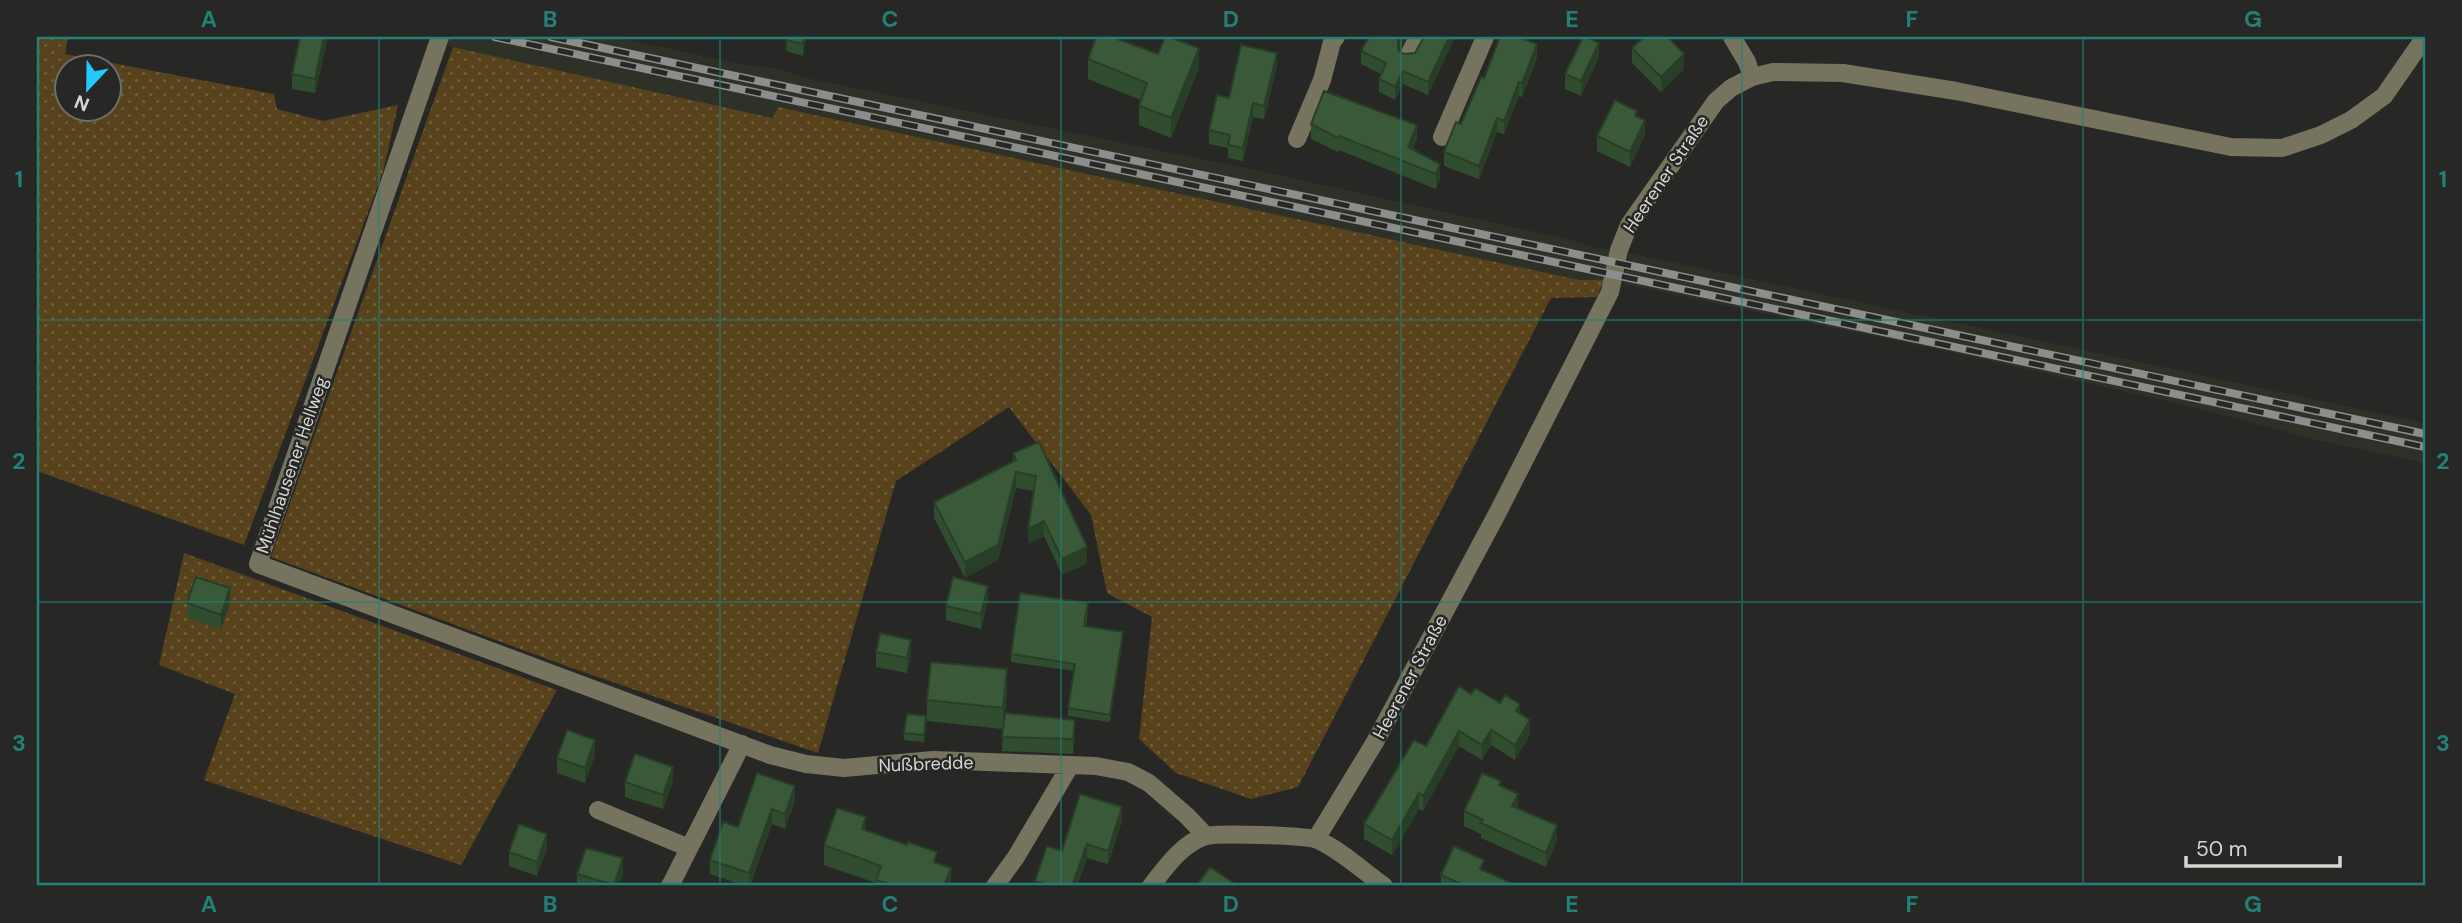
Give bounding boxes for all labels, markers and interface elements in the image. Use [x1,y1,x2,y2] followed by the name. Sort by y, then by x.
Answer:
[201,4,217,34] text: A
[543,4,557,34] text: B
[882,4,898,34] text: C
[1223,4,1239,34] text: D
[1565,4,1579,34] text: E
[1906,4,1919,34] text: F
[2244,4,2262,34] text: G
[52,52,122,122] north arrow
[71,89,93,117] text: N
[1618,110,1714,238] street label: Heerener Straße
[15,164,23,194] text: 1
[2439,164,2447,194] text: 1
[250,373,334,557] street label: Mühlhausener Hellweg
[12,446,26,476] text: 2
[2436,446,2450,476] text: 2
[1367,611,1453,743] street label: Heerener Straße
[12,728,26,758] text: 3
[2436,728,2450,758] text: 3
[878,750,974,778] street label: Nußbredde
[2186,825,2340,869] scale bar
[2196,835,2247,863] text: 50 m
[201,889,217,919] text: A
[543,889,557,919] text: B
[882,889,898,919] text: C
[1223,889,1239,919] text: D
[1565,889,1579,919] text: E
[1906,889,1919,919] text: F
[2244,889,2262,919] text: G

